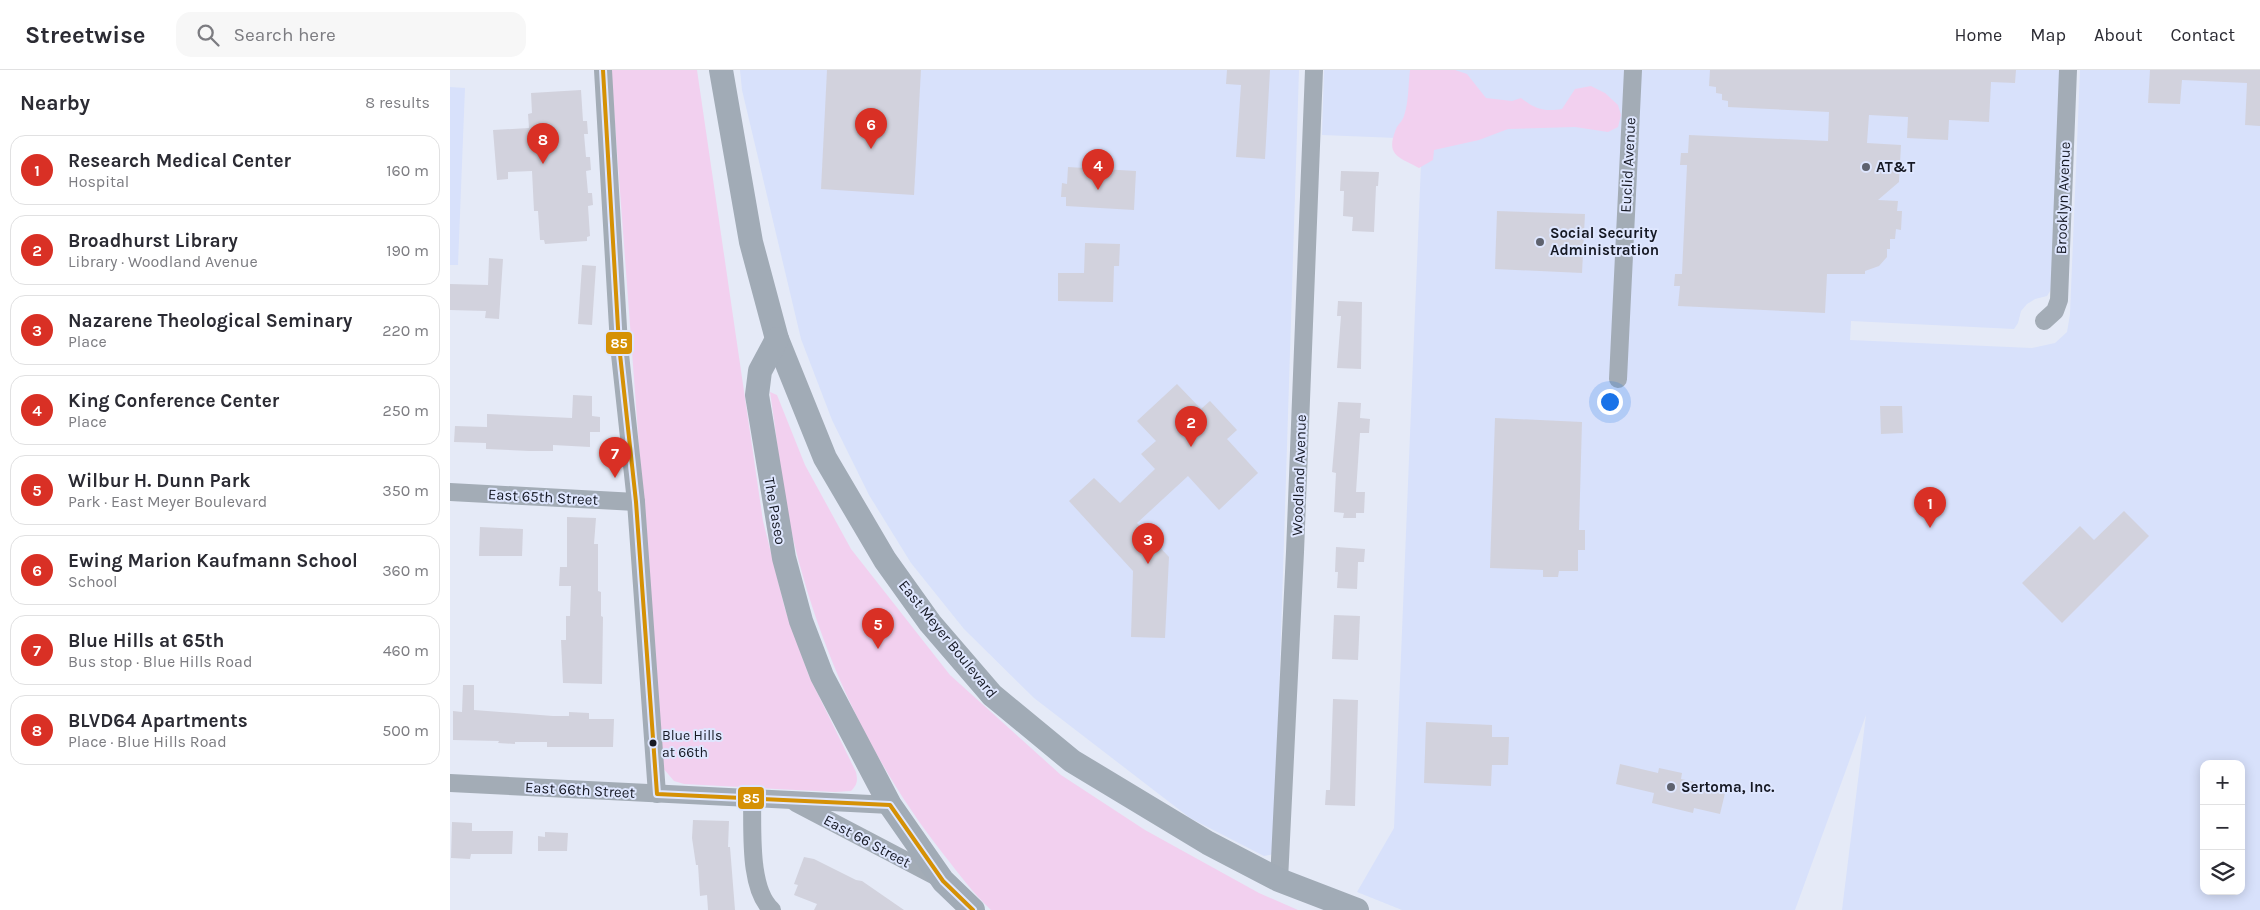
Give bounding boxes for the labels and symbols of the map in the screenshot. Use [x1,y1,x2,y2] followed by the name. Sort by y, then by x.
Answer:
[855,108,887,149] pin: 6
[1617,117,1639,213] street label: Euclid Avenue
[527,123,559,164] pin: 8
[2052,141,2074,255] street label: Brooklyn Avenue
[1082,149,1114,190] pin: 4
[1876,158,1915,176] place label: AT&T
[1860,161,1872,173] marker: AT&T
[1550,224,1659,259] place label: Social Security Administration
[1534,236,1546,248] marker: Social Security Administration
[605,331,633,355] line badge: 85
[610,335,628,352] text: 85
[1597,389,1623,415] your location
[1175,406,1207,447] pin: 2
[1288,414,1310,536] street label: Woodland Avenue
[599,437,631,478] pin: 7
[760,476,790,546] street label: The Paseo
[487,485,599,509] street label: East 65th Street
[1914,487,1946,528] pin: 1
[1132,523,1164,564] pin: 3
[895,576,1001,702] street label: East Meyer Boulevard
[862,608,894,649] pin: 5
[662,727,722,761] place label: Blue Hills at 66th
[648,738,658,748] marker: Blue Hills at 66th
[524,778,636,802] street label: East 66th Street
[1681,778,1775,796] place label: Sertoma, Inc.
[1665,781,1677,793] marker: Sertoma, Inc.
[737,786,765,810] line badge: 85
[742,790,760,807] text: 85
[821,811,914,872] street label: East 66 Street

